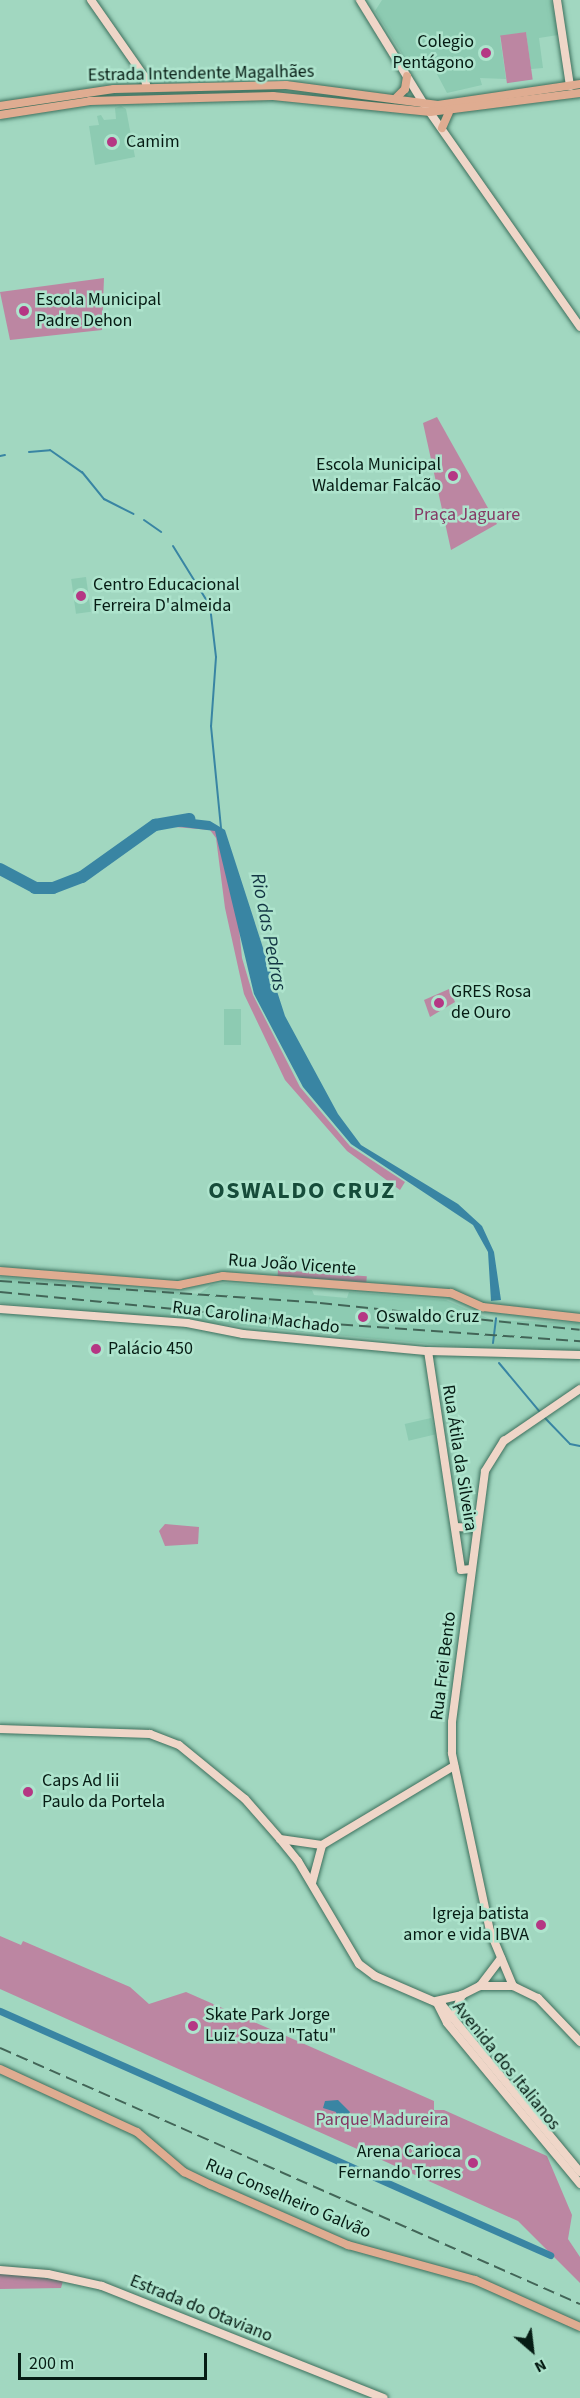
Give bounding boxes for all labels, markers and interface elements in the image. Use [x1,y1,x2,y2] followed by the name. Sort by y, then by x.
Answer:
[393,32,474,74] place label: Colegio Pentágono
[479,46,493,60] marker: Colegio Pentágono
[88,61,314,87] street label: Estrada Intendente Magalhães
[126,131,180,153] place label: Camim
[103,133,121,151] marker: Camim
[36,290,161,332] place label: Escola Municipal Padre Dehon
[17,304,31,318] marker: Escola Municipal Padre Dehon
[312,455,441,498] place label: Escola Municipal Waldemar Falcão
[446,469,460,483] marker: Escola Municipal Waldemar Falcão
[414,504,520,526] park label: Praça Jaguare
[93,575,240,618] place label: Centro Educacional Ferreira D'almeida
[74,589,88,603] marker: Centro Educacional Ferreira D'almeida
[245,871,291,993] water label: Rio das Pedras
[451,982,531,1024] place label: GRES Rosa de Ouro
[432,996,446,1010] marker: GRES Rosa de Ouro
[208,1177,396,1205] district label: OSWALDO CRUZ
[227,1250,357,1280] street label: Rua João Vicente
[171,1297,341,1339] street label: Rua Carolina Machado
[376,1306,479,1328] place label: Oswaldo Cruz
[354,1308,372,1326] marker: Oswaldo Cruz
[108,1338,193,1360] place label: Palácio 450
[89,1342,103,1356] marker: Palácio 450
[437,1383,481,1533] street label: Rua Átila da Silveira
[427,1610,461,1722] street label: Rua Frei Bento
[42,1771,165,1814] place label: Caps Ad Iii Paulo da Portela
[19,1783,37,1801] marker: Caps Ad Iii Paulo da Portela
[403,1904,529,1946] place label: Igreja batista amor e vida IBVA
[534,1918,548,1932] marker: Igreja batista amor e vida IBVA
[447,1997,565,2135] street label: Avenida dos Italianos
[205,2005,336,2048] place label: Skate Park Jorge Luiz Souza "Tatu"
[186,2019,200,2033] marker: Skate Park Jorge Luiz Souza "Tatu"
[315,2109,449,2131] park label: Parque Madureira
[338,2142,461,2184] place label: Arena Carioca Fernando Torres
[202,2154,374,2244] street label: Rua Conselheiro Galvão
[466,2156,480,2170] marker: Arena Carioca Fernando Torres
[127,2271,275,2347] street label: Estrada do Otaviano
[502,2320,562,2380] north arrow
[21,2341,210,2379] scale bar
[29,2351,74,2376] text: 200 m
[531,2354,550,2378] text: N

